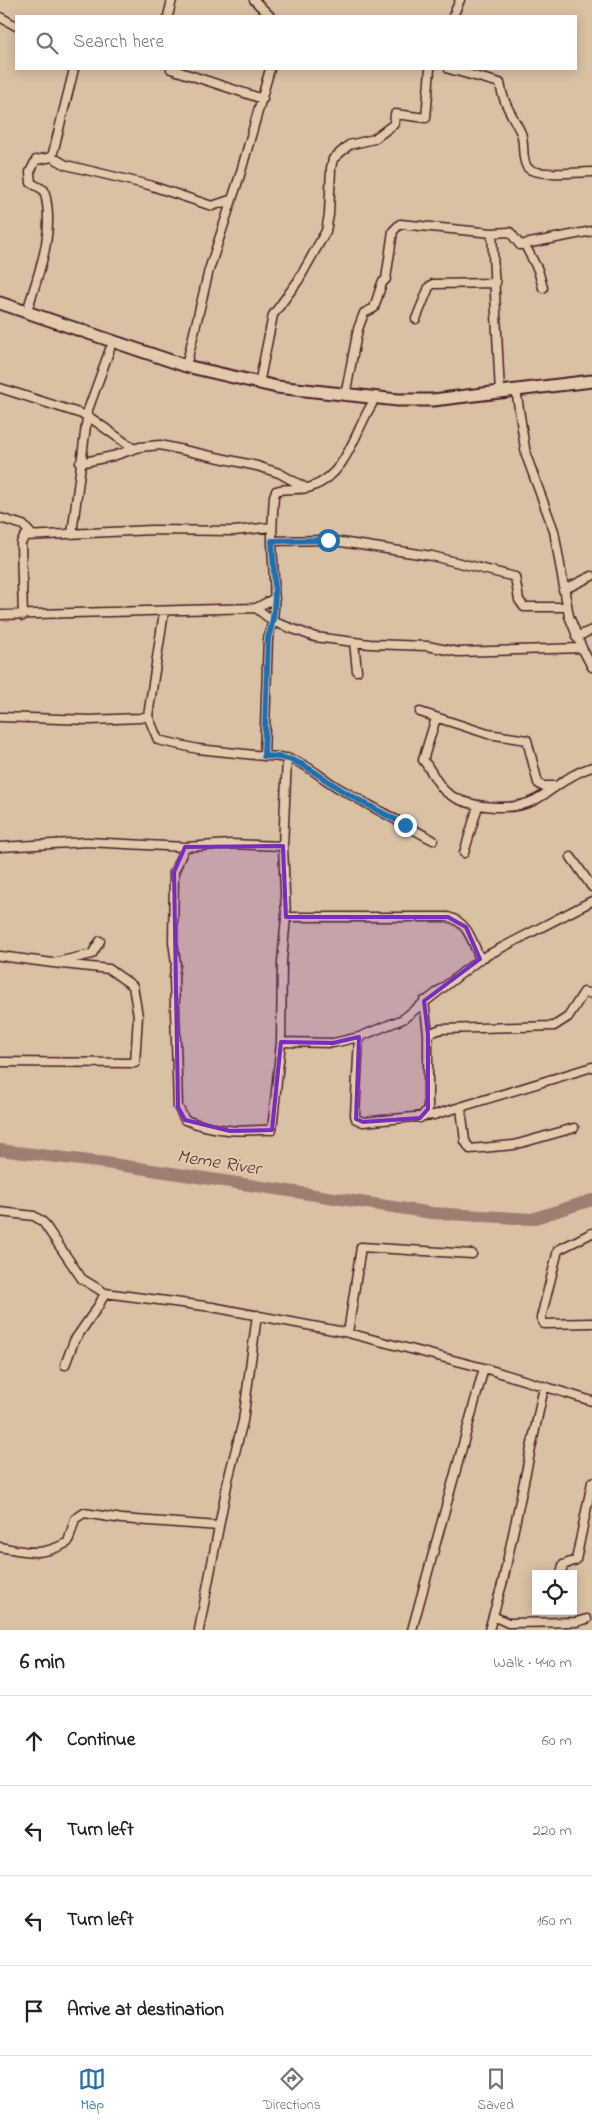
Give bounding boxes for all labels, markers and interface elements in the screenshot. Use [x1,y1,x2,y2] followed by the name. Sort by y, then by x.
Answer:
[15,15,577,70] search box
[33,29,61,57] icon: search
[73,29,164,56] text: Search here
[317,529,340,552] route start
[394,814,417,837] route end
[175,1144,264,1184] water label: Meme River
[532,1570,577,1615] map controls
[532,1570,577,1615] button: locate
[20,1648,65,1678] text: 6 min
[493,1651,572,1675] text: Walk · 440 m
[20,1727,48,1755] icon: ahead
[67,1727,135,1754] text: Continue
[542,1729,572,1753] text: 60 m
[20,1817,48,1845] icon: left
[67,1817,134,1844] text: Turn left
[533,1819,572,1843] text: 220 m
[20,1907,48,1935] icon: left
[67,1907,134,1934] text: Turn left
[537,1909,572,1933] text: 160 m
[20,1997,48,2025] icon: arrive
[67,1997,224,2024] text: Arrive at destination
[78,2065,106,2116] tab: Map
[263,2065,321,2116] tab: Directions
[477,2065,514,2116] tab: Saved

